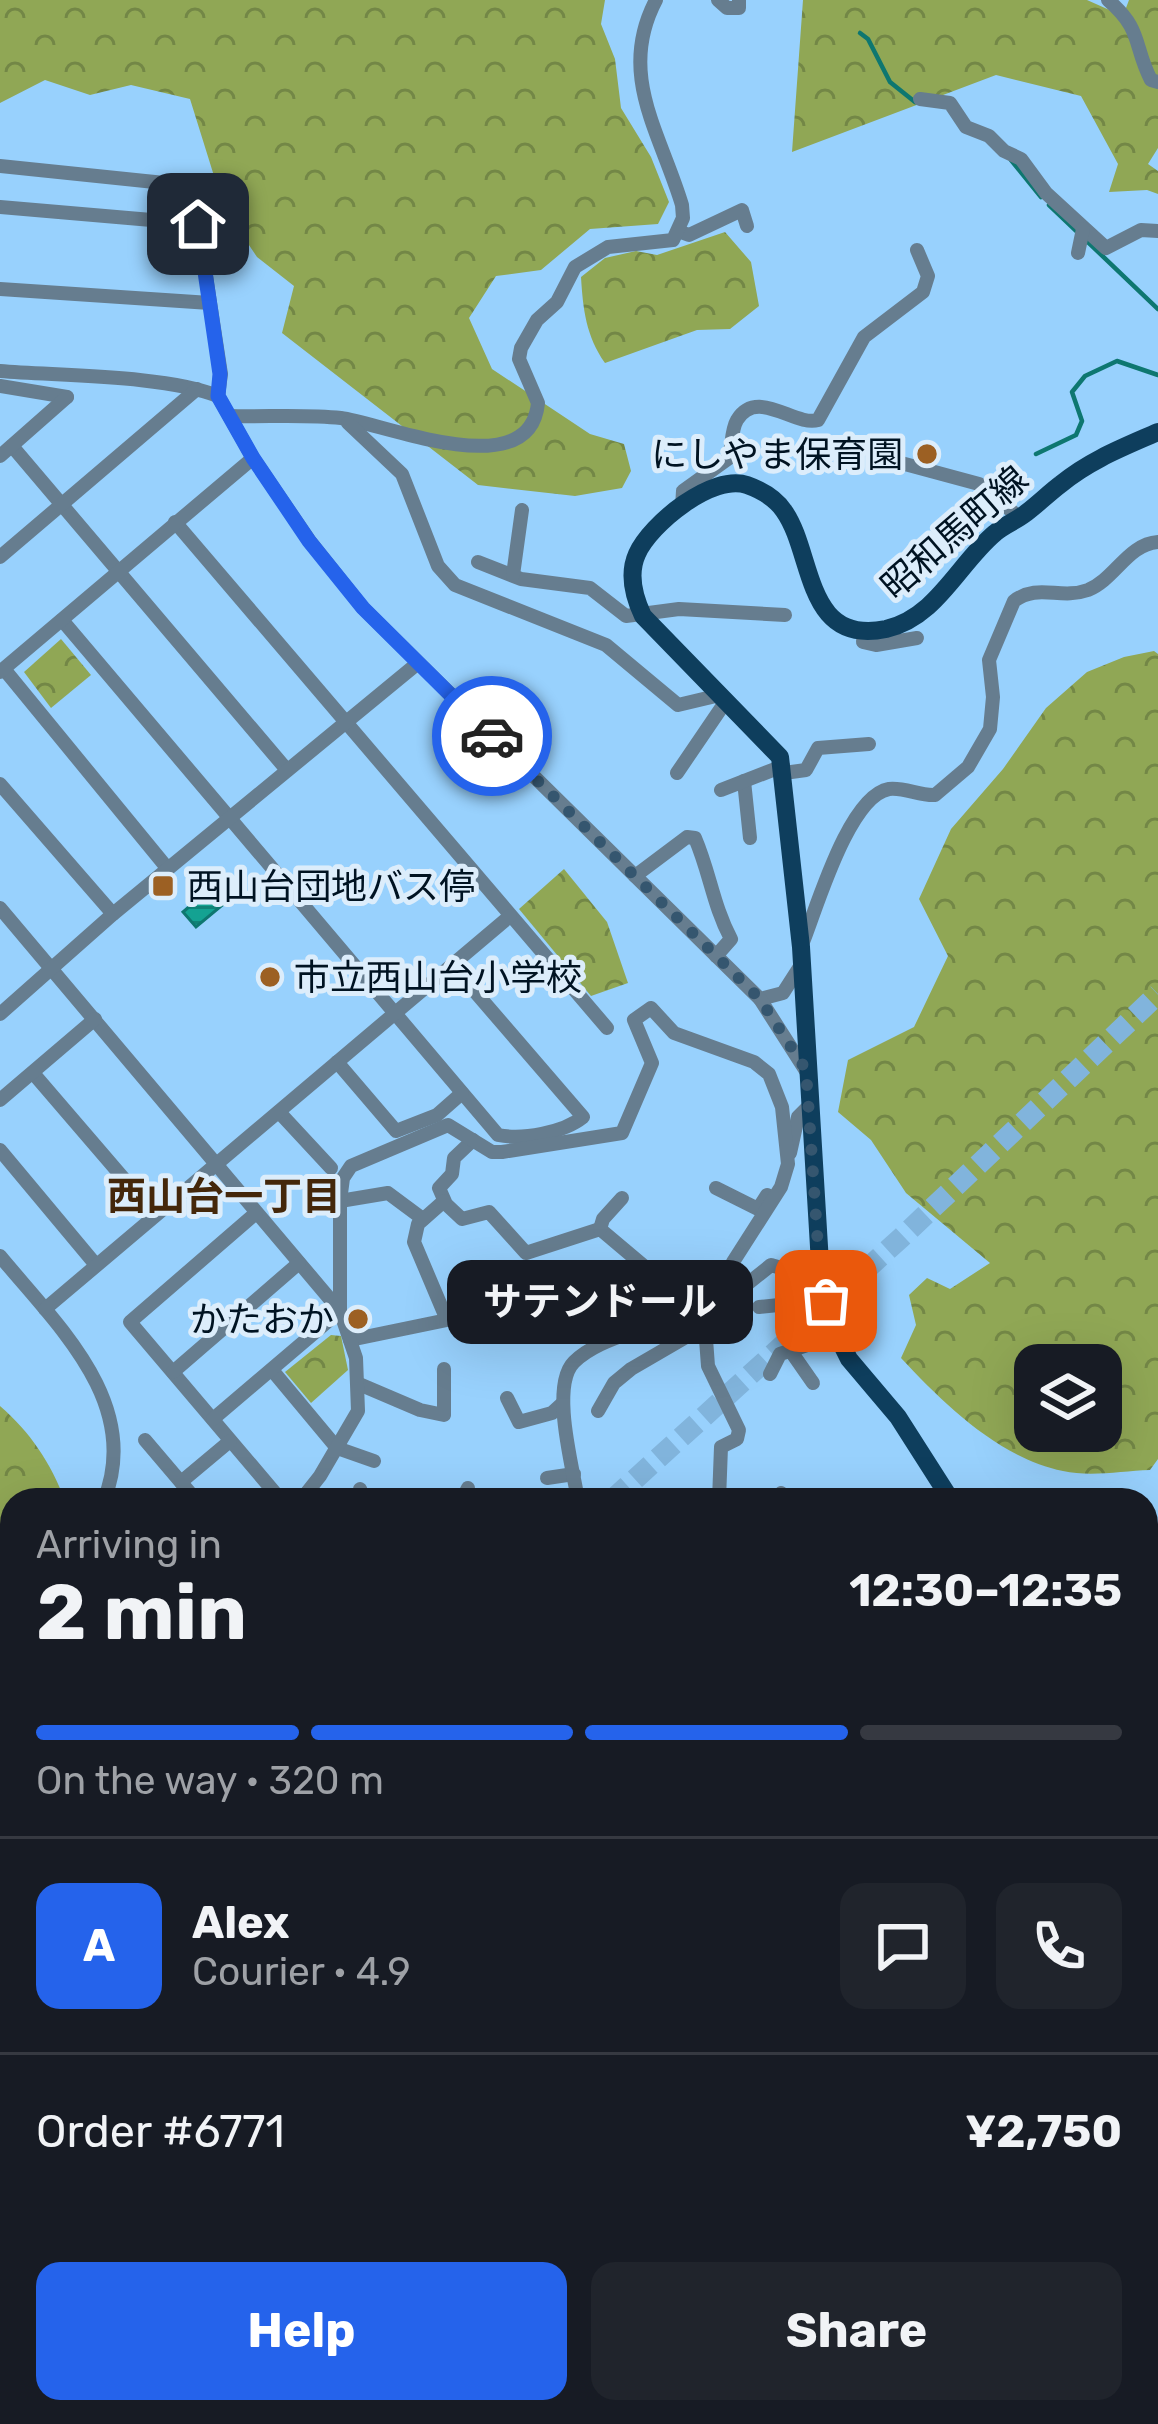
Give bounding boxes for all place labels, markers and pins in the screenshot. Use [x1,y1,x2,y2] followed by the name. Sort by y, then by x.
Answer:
[147,173,249,275] pin
[651,433,903,476] place label: にしやま保育園
[914,441,940,467] marker: にしやま保育園
[187,865,475,908] place label: 西山台団地バス停
[150,873,176,899] marker: 西山台団地バス停
[294,956,582,999] place label: 市立西山台小学校
[257,964,283,990] marker: 市立西山台小学校
[775,1250,877,1352] pin
[448,1259,754,1343] callout: サテンドール
[190,1298,334,1341] place label: かたおか
[345,1306,371,1332] marker: かたおか

